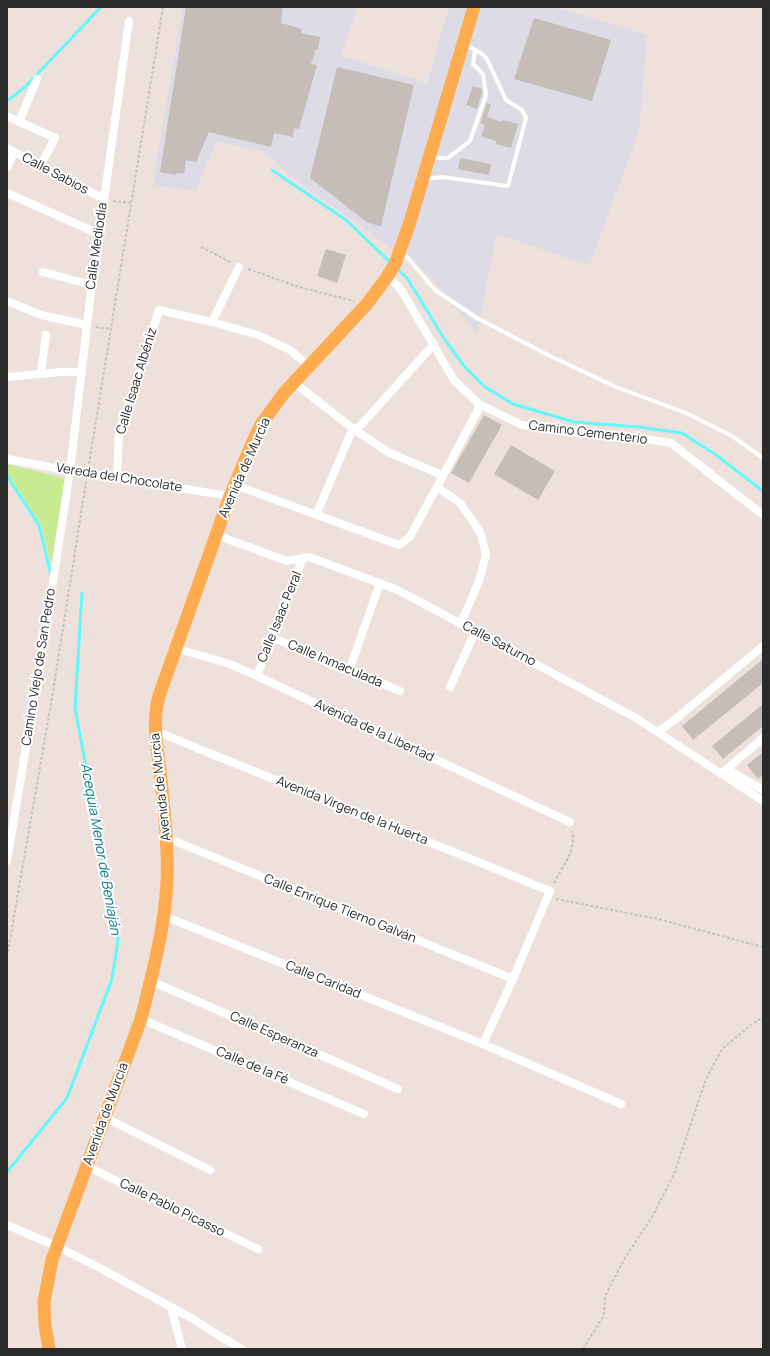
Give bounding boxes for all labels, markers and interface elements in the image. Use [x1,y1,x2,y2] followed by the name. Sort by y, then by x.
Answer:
[19,150,91,198] street label: Calle Sabios
[83,201,111,291] street label: Calle Mediodía
[113,326,161,436] street label: Calle Isaac Albéniz
[216,415,274,521] street label: Avenida de Murcia
[528,418,648,448] street label: Camino Cementerio
[55,460,183,496] street label: Vereda del Chocolate
[255,569,305,665] street label: Calle Isaac Peral
[19,587,59,747] street label: Camino Viejo de San Pedro
[460,618,538,670] street label: Calle Saturno
[285,637,385,691] street label: Calle Inmaculada
[312,696,436,766] street label: Avenida de la Libertad
[148,732,174,842] street label: Avenida de Murcia
[77,762,123,936] water label: Acequia Menor de Beniaján
[274,773,430,849] street label: Avenida Virgen de la Huerta
[262,871,418,947] street label: Calle Enrique Tierno Galván
[283,958,363,1002] street label: Calle Caridad
[227,1008,321,1062] street label: Calle Esperanza
[213,1044,291,1088] street label: Calle de la Fé
[80,1061,132,1167] street label: Avenida de Murcia
[117,1176,227,1240] street label: Calle Pablo Picasso

